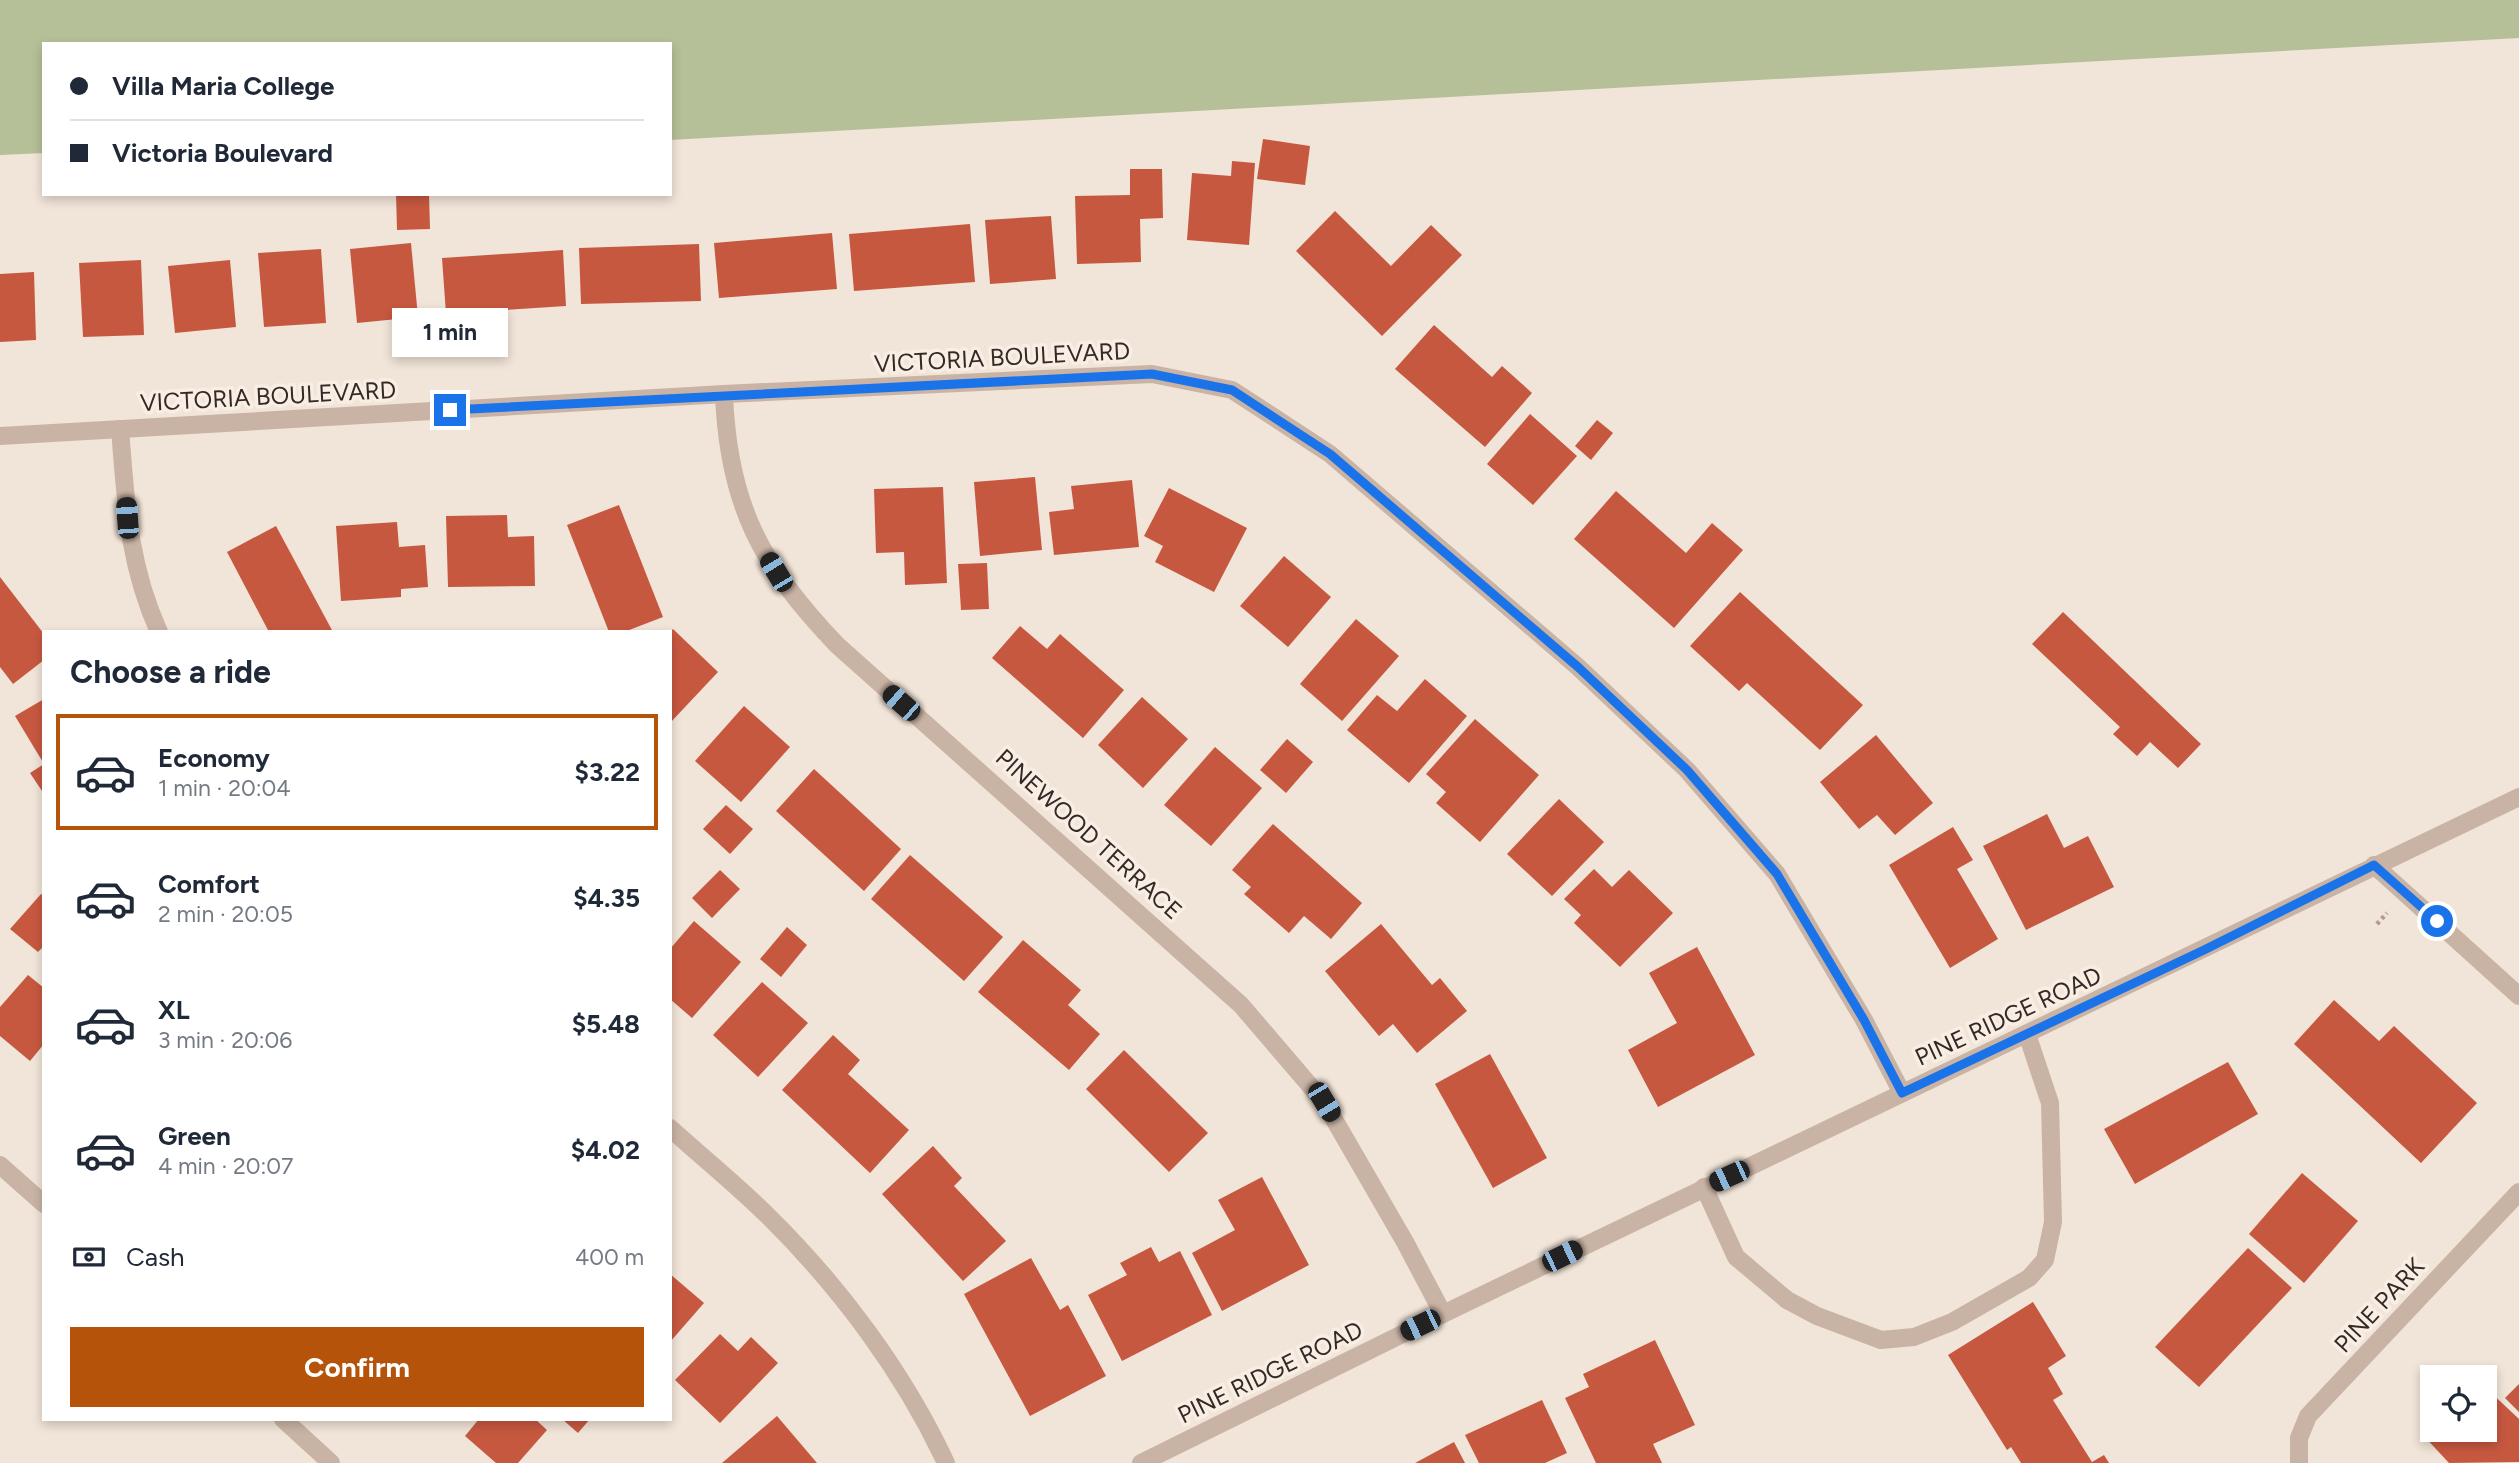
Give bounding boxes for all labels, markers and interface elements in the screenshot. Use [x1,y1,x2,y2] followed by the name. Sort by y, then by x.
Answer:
[112,70,334,102] text: Villa Maria College
[112,137,333,169] text: Victoria Boulevard
[392,308,508,358] callout: 1 min
[423,318,477,346] text: 1 min
[873,336,1131,378] street label: VICTORIA BOULEVARD
[139,375,397,417] street label: VICTORIA BOULEVARD
[434,394,466,426] route end
[116,496,139,540] car
[757,549,796,595] car
[70,653,271,691] text: Choose a ride
[879,681,924,725] car
[74,741,137,804] icon: car
[158,742,270,774] text: Economy
[990,743,1188,925] street label: PINEWOOD TERRACE
[575,756,640,788] text: $3.22
[158,774,291,802] text: 1 min · 20:04
[74,867,137,930] icon: car
[158,868,260,900] text: Comfort
[573,882,640,914] text: $4.35
[158,900,293,928] text: 2 min · 20:05
[2421,905,2453,937] route start
[1910,960,2106,1072] street label: PINE RIDGE ROAD
[74,993,137,1056] icon: car
[158,994,190,1026] text: XL
[572,1008,640,1040] text: $5.48
[158,1026,292,1054] text: 3 min · 20:06
[1305,1079,1344,1125] car
[74,1119,137,1182] icon: car
[158,1120,231,1152] text: Green
[571,1134,640,1166] text: $4.02
[158,1152,293,1180] text: 4 min · 20:07
[1706,1158,1753,1194] car
[1539,1237,1586,1275] car
[70,1238,108,1276] icon: cash
[126,1241,185,1273] text: Cash
[575,1243,644,1271] text: 400 m
[2328,1251,2430,1358] street label: PINE PARK
[1397,1306,1444,1344] car
[1173,1315,1367,1429] street label: PINE RIDGE ROAD
[70,1327,644,1407] button: Confirm
[2420,1365,2497,1442] map controls
[2420,1365,2497,1442] button: locate

